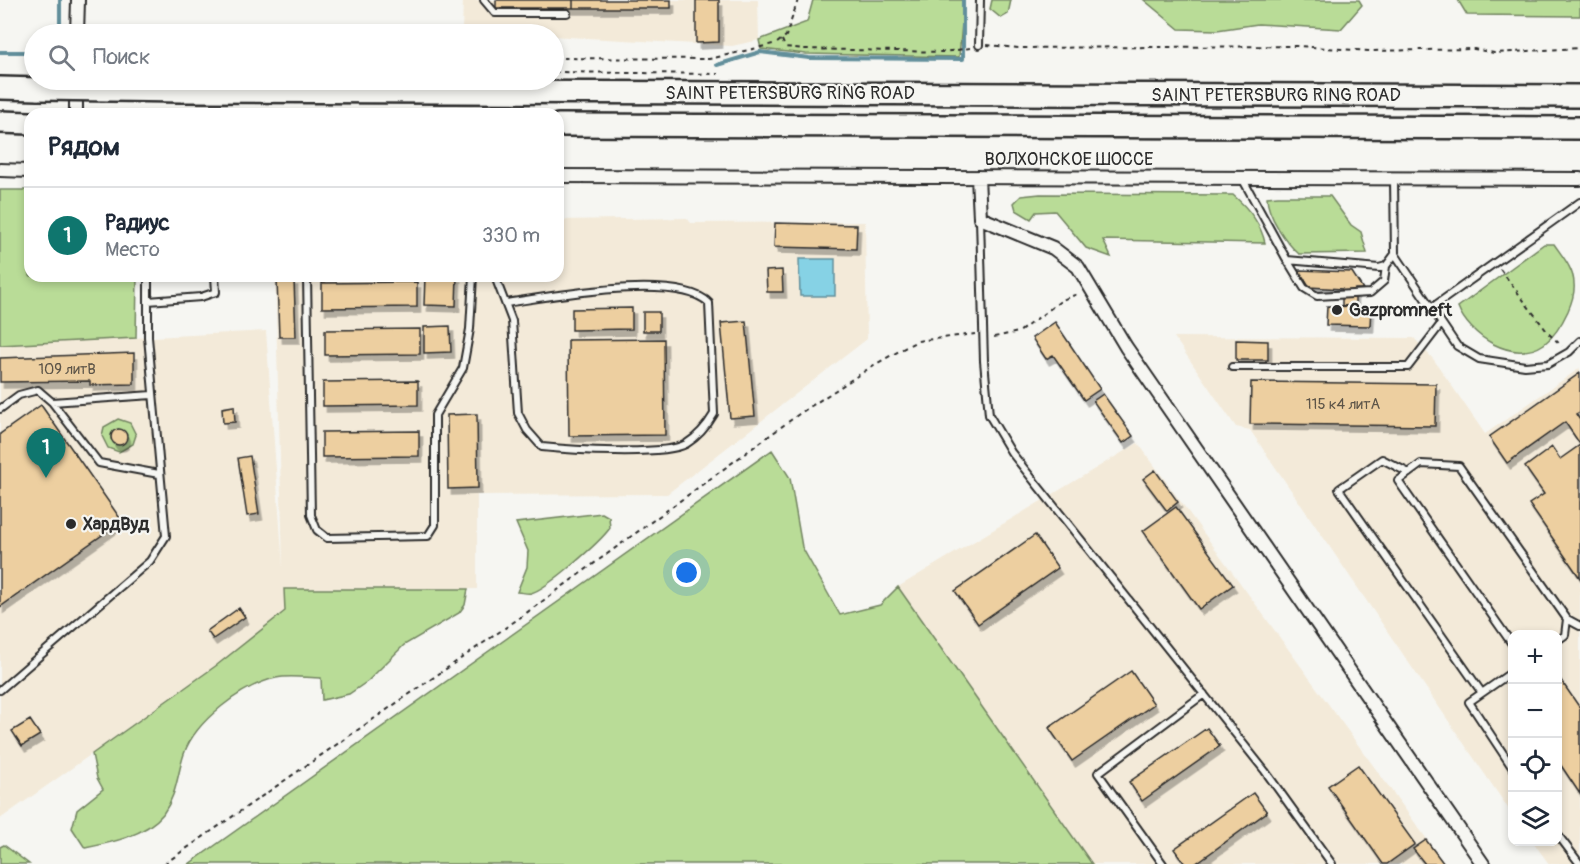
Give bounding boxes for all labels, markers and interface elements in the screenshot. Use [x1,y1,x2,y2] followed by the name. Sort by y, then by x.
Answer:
[24,24,564,90] search box
[45,41,78,74] icon: search
[93,43,150,71] text: Поиск
[665,82,915,105] street label: SAINT PETERSBURG RING ROAD
[1151,84,1401,107] street label: SAINT PETERSBURG RING ROAD
[48,131,120,163] text: Рядом
[985,148,1153,171] street label: ВОЛХОНСКОЕ ШОССЕ
[105,209,170,237] text: Радиус
[64,223,71,248] text: 1
[482,223,540,248] text: 330 m
[105,237,160,262] text: Место
[1349,299,1453,322] place label: Gazpromneft
[1330,303,1344,317] marker: Gazpromneft
[38,360,96,379] house number: 109 литВ
[1306,395,1381,414] house number: 115 к4 литА
[26,428,66,478] pin: 1
[83,513,149,536] place label: ХардВуд
[64,517,78,531] marker: ХардВуд
[672,558,701,587] your location
[1508,630,1562,846] map controls
[1508,630,1562,684] button: +
[1508,684,1562,738] button: −
[1508,738,1562,792] button: locate
[1508,792,1562,846] button: layers

